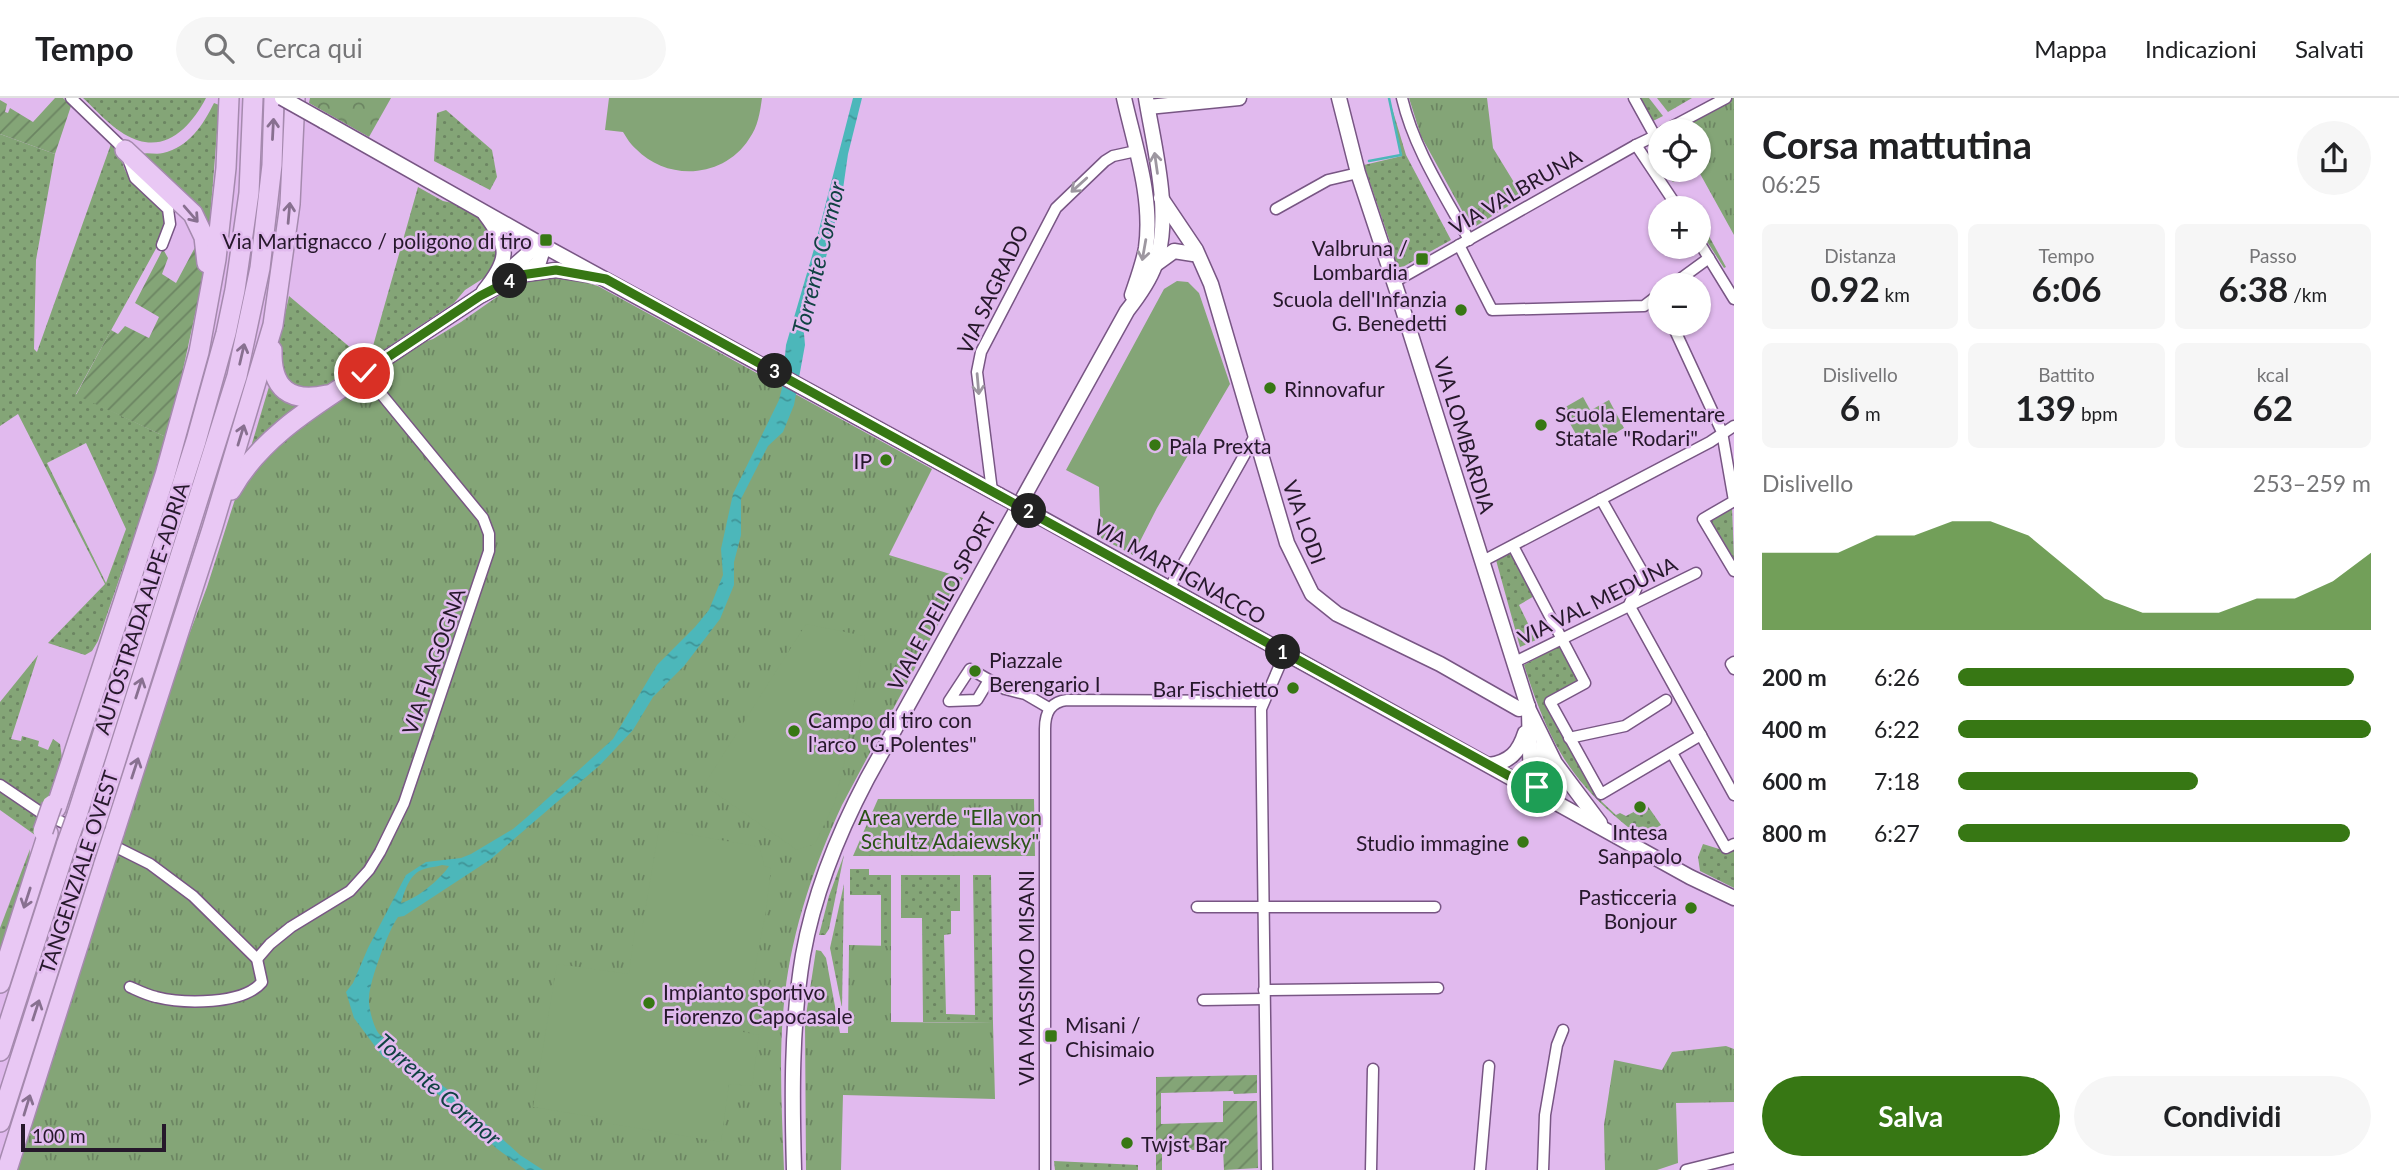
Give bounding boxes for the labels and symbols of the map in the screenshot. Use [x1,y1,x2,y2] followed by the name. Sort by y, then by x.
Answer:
[267,117,280,140] one-way arrow
[1444,143,1586,239] street label: VIA VALBRUNA
[1149,152,1162,175] one-way arrow
[1070,177,1088,193] one-way arrow
[786,178,851,337] water label: Torrente Cormor
[283,202,296,225] one-way arrow
[183,205,199,223] one-way arrow
[951,221,1033,357] street label: VIA SAGRADO
[222,228,532,253] place label: Via Martignacco / poligono di tiro
[538,232,554,248] marker: Via Martignacco / poligono di tiro
[1312,235,1408,284] place label: Valbruna / Lombardia
[1137,238,1151,261] one-way arrow
[1414,251,1430,267] marker: Valbruna / Lombardia
[492,264,528,298] pin: 4
[1273,286,1447,335] place label: Scuola dell'Infanzia G. Benedetti
[1453,302,1469,318] marker: Scuola dell'Infanzia G. Benedetti
[236,343,249,365] one-way arrow
[334,343,394,403] pin
[758,354,792,388] pin: 3
[1429,354,1501,517] street label: VIA LOMBARDIA
[972,372,985,394] one-way arrow
[1284,376,1385,401] place label: Rinnovafur
[1262,380,1278,396] marker: Rinnovafur
[1555,401,1725,450] place label: Scuola Elementare Statale "Rodari"
[1533,417,1549,433] marker: Scuola Elementare Statale "Rodari"
[236,424,249,446] one-way arrow
[1169,433,1271,458] place label: Pala Prexta
[1147,437,1163,453] marker: Pala Prexta
[854,448,872,473] place label: IP
[878,452,894,468] marker: IP
[1278,477,1332,567] street label: VIA LODI
[88,478,194,737] street label: AUTOSTRADA ALPE-ADRIA
[1012,494,1046,528] pin: 2
[882,507,1001,694] street label: VIALE DELLO SPORT
[1089,513,1271,629] street label: VIA MARTIGNACCO
[1513,550,1682,649] street label: VIA VAL MEDUNA
[396,584,470,738] street label: VIA FLAGOGNA
[1266,634,1300,670] pin: 1
[989,647,1101,696] place label: Piazzale Berengario I
[967,663,983,679] marker: Piazzale Berengario I
[1153,676,1279,701] place label: Bar Fischietto
[133,677,146,699] one-way arrow
[1285,680,1301,696] marker: Bar Fischietto
[808,707,977,756] place label: Campo di tiro con l'arco "G.Polentes"
[786,723,802,739] marker: Campo di tiro con l'arco "G.Polentes"
[1507,757,1567,817] pin
[130,758,143,780] one-way arrow
[33,767,123,977] street label: TANGENZIALE OVEST
[1632,799,1648,815] marker: Intesa Sanpaolo
[858,804,1042,853] park label: Area verde "Ella von Schultz Adaiewsky"
[1598,819,1682,868] place label: Intesa Sanpaolo
[1356,830,1509,855] place label: Studio immagine
[1515,834,1531,850] marker: Studio immagine
[1013,870,1038,1086] street label: VIA MASSIMO MISANI
[1578,884,1677,933] place label: Pasticceria Bonjour
[20,886,32,908] one-way arrow
[1683,900,1699,916] marker: Pasticceria Bonjour
[663,979,853,1028] place label: Impianto sportivo Fiorenzo Capocasale
[641,995,657,1011] marker: Impianto sportivo Fiorenzo Capocasale
[30,999,43,1021] one-way arrow
[1065,1012,1155,1061] place label: Misani / Chisimaio
[371,1027,508,1152] water label: Torrente Cormor
[1043,1028,1059,1044] marker: Misani / Chisimaio
[21,1094,34,1116] one-way arrow
[21,1121,166,1153] scale bar
[1141,1131,1227,1156] place label: Twjst Bar
[1119,1135,1135,1151] marker: Twjst Bar

